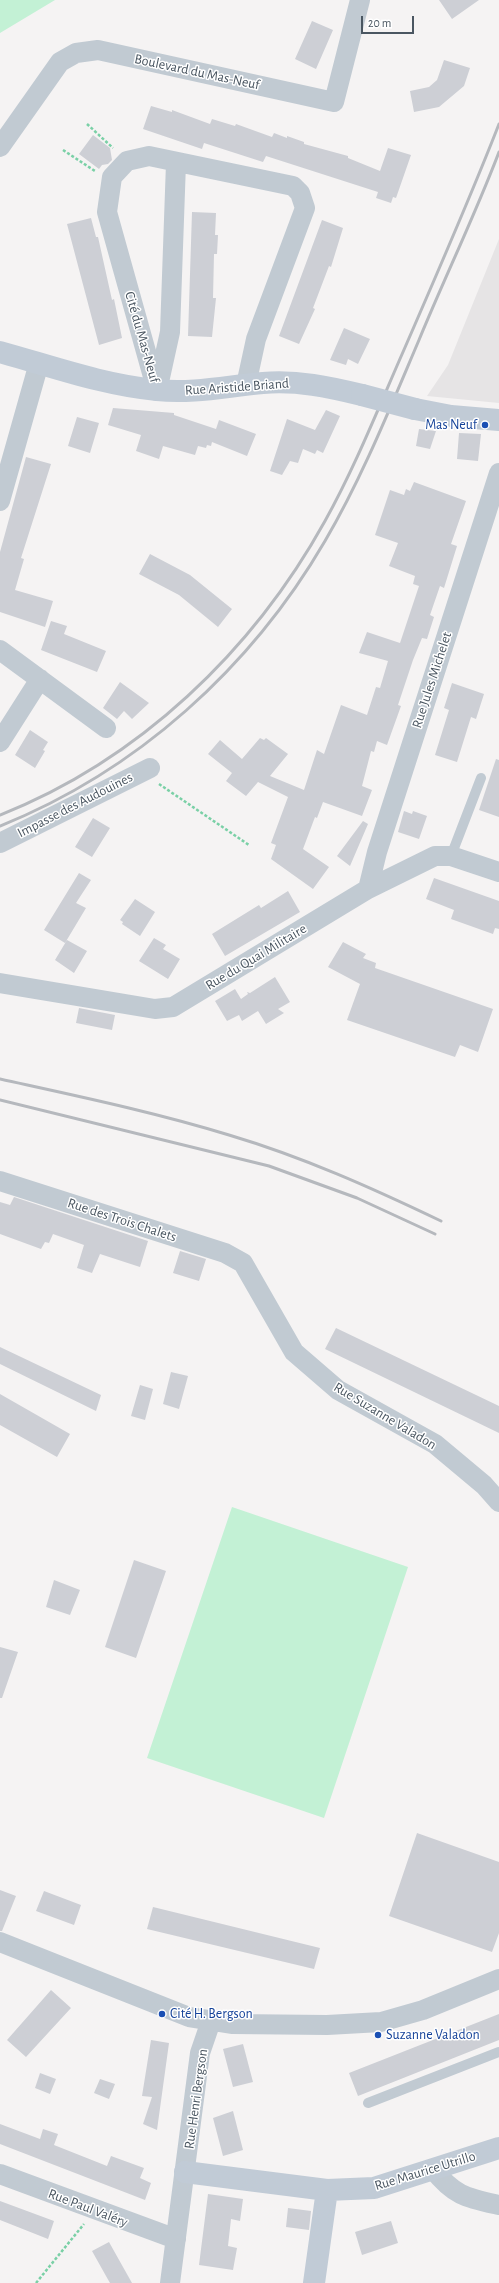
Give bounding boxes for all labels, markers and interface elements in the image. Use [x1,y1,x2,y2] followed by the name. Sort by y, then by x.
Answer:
[363,8,416,34] scale bar
[368,17,391,29] text: 20 m
[133,51,261,93] street label: Boulevard du Mas-Neuf
[121,290,163,384] street label: Cité du Mas-Neuf
[184,375,290,399] street label: Rue Aristide Briand
[425,417,477,433] place label: Mas Neuf
[480,420,490,430] marker: Mas Neuf
[409,630,455,730] street label: Rue Jules Michelet
[15,769,135,841] street label: Impasse des Audouines
[202,920,310,994] street label: Rue du Quai Militaire
[65,1194,179,1246] street label: Rue des Trois Chalets
[331,1379,439,1453] street label: Rue Suzanne Valadon
[170,2006,253,2022] place label: Cité H. Bergson
[157,2009,167,2019] marker: Cité H. Bergson
[386,2027,480,2043] place label: Suzanne Valadon
[373,2030,383,2040] marker: Suzanne Valadon
[181,2048,211,2150] street label: Rue Henri Bergson
[372,2148,478,2194] street label: Rue Maurice Utrillo
[46,2185,130,2231] street label: Rue Paul Valéry

